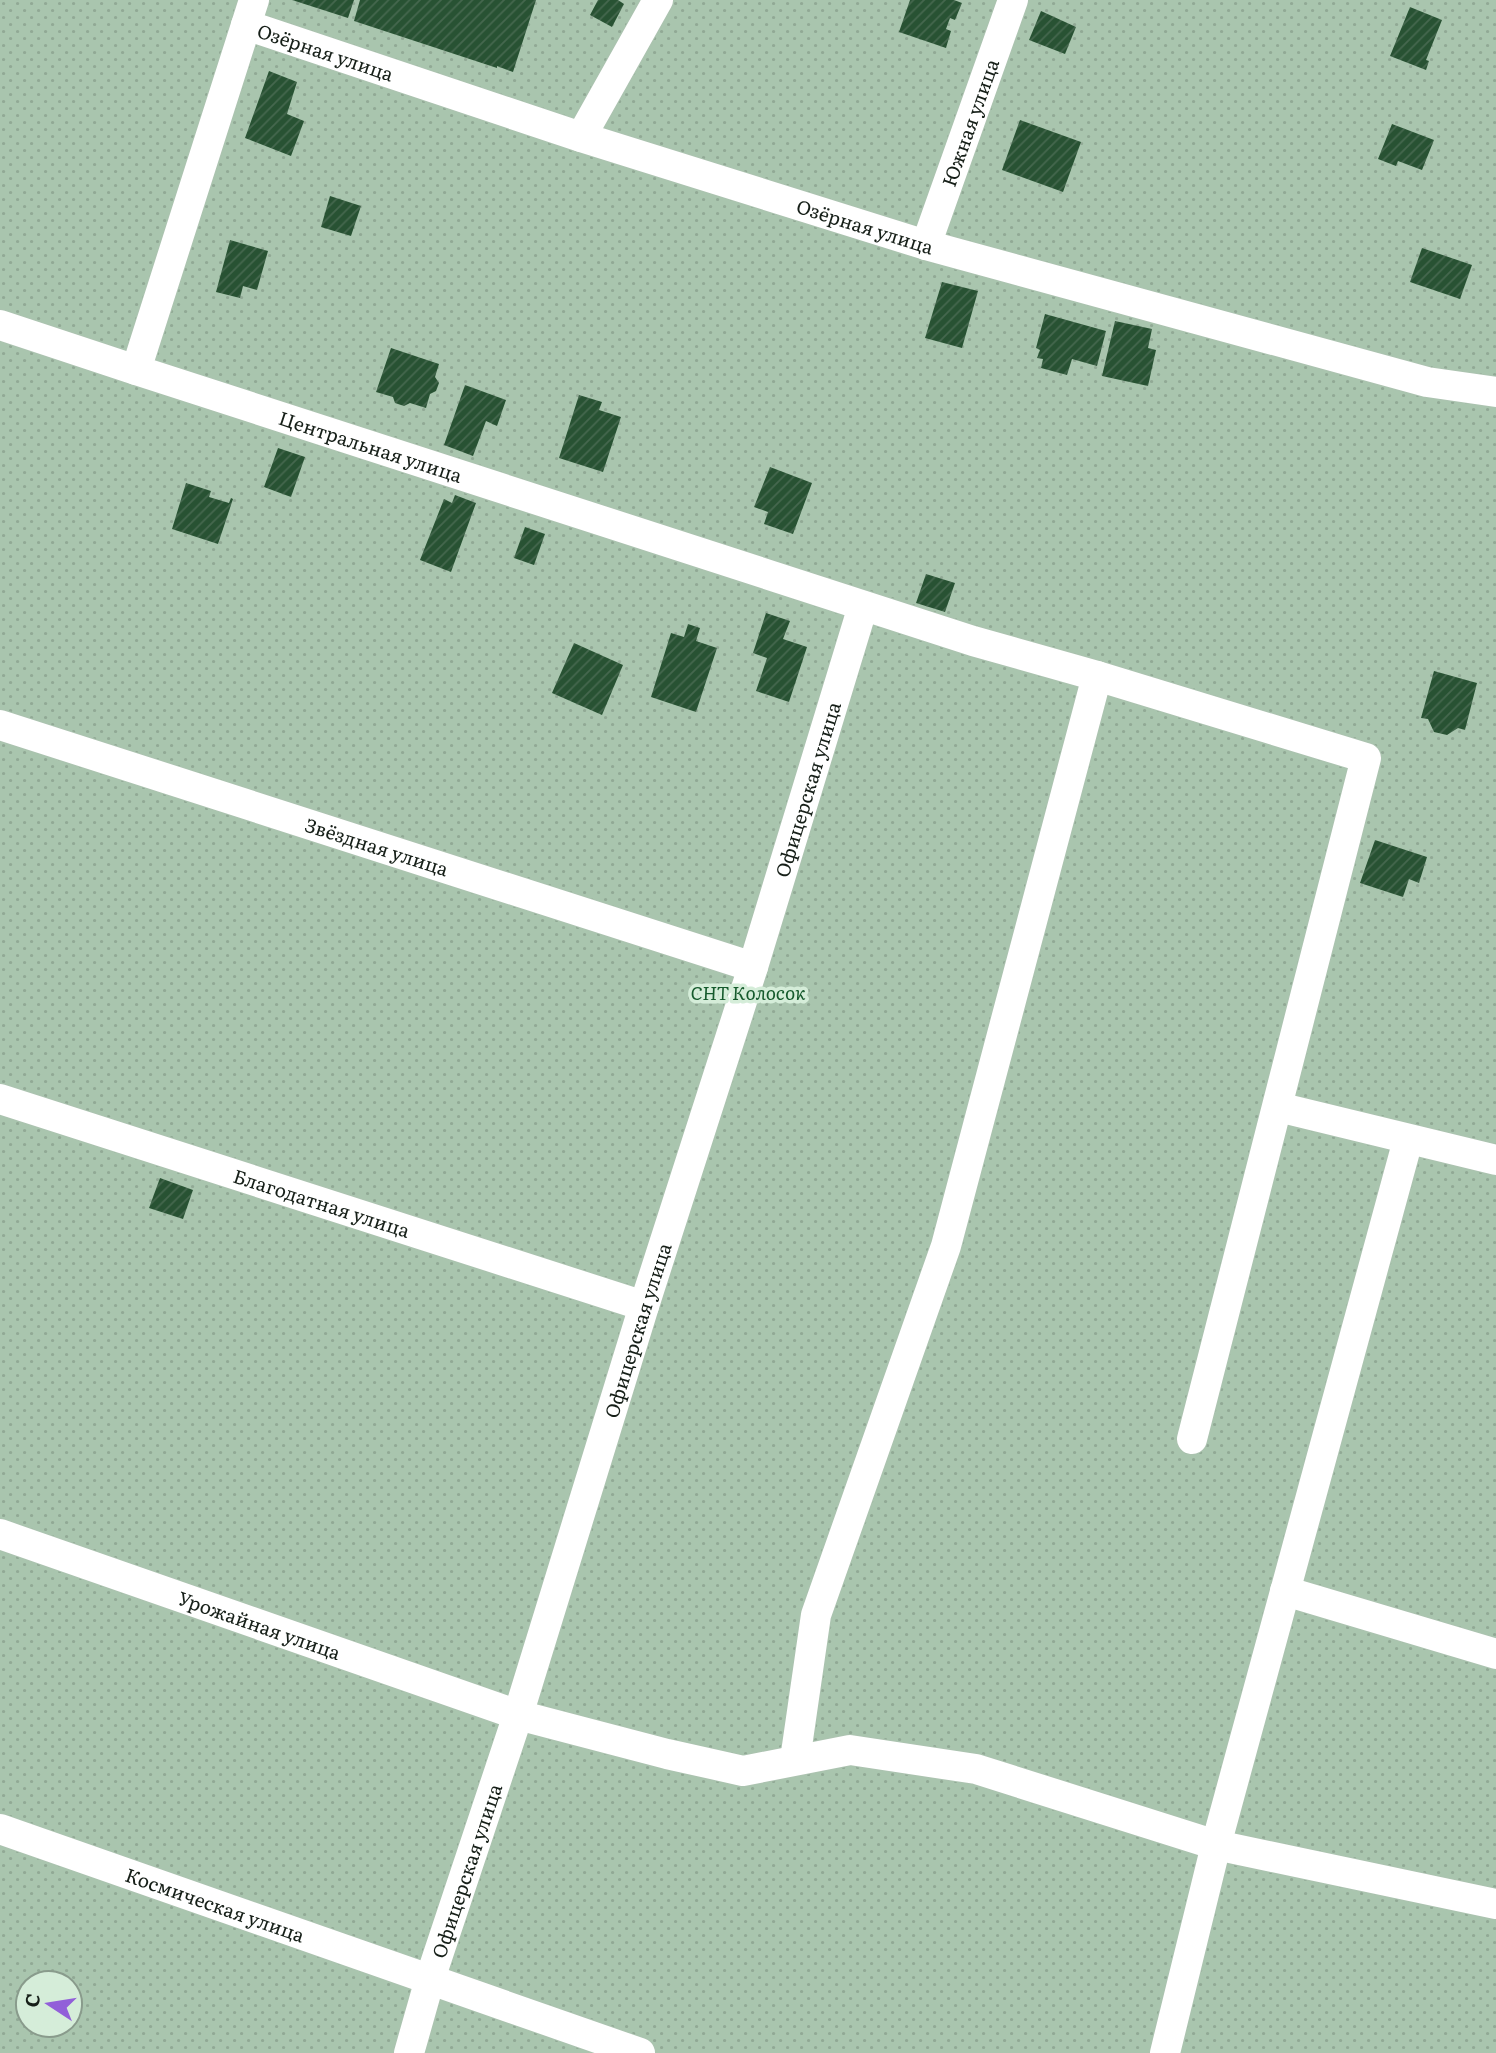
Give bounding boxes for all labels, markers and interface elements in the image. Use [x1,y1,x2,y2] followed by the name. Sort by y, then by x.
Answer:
[254,16,398,88] street label: Озёрная улица
[934,54,1005,190] street label: Южная улица
[793,191,937,261] street label: Озёрная улица
[275,403,467,489] street label: Центральная улица
[767,697,847,881] street label: Офицерская улица
[302,810,453,883] street label: Звёздная улица
[691,978,806,1006] park label: СНТ Колосок
[230,1161,414,1244] street label: Благодатная улица
[596,1238,678,1421] street label: Офицерская улица
[174,1583,345,1666] street label: Урожайная улица
[424,1779,508,1962] street label: Офицерская улица
[122,1860,309,1949] street label: Космическая улица
[14,1969,84,2039] north arrow
[16,1991,46,2010] text: С

